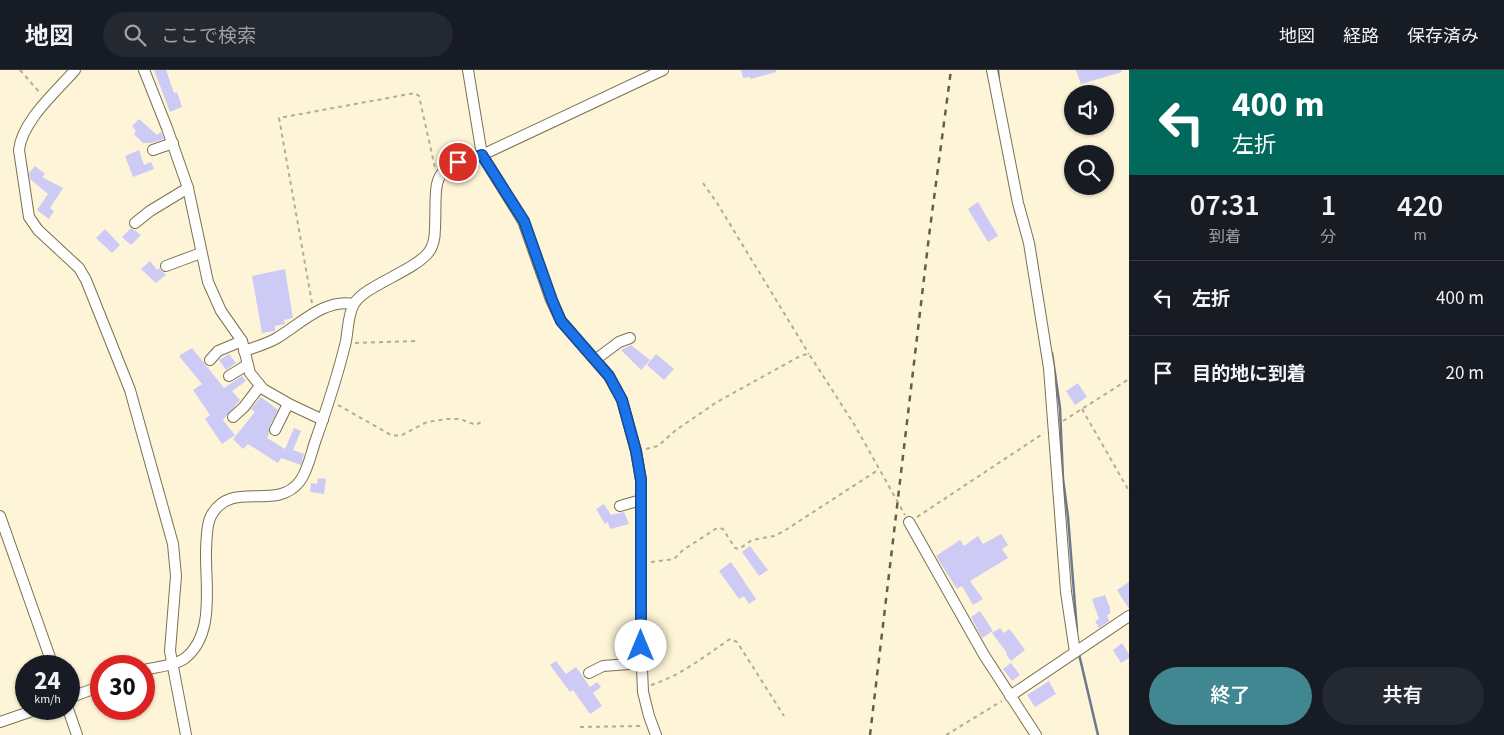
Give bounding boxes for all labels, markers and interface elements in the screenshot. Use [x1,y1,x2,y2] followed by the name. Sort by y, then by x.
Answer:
[103,12,453,57] search box
[25,19,73,54] text: 地図
[121,21,149,49] icon: search
[161,23,256,50] text: ここで検索
[1279,24,1315,49] text: 地図
[1343,24,1379,49] text: 経路
[1407,24,1479,49] text: 保存済み
[1232,80,1324,130] text: 400 m
[1064,85,1114,195] map controls
[1064,85,1114,135] button: sound
[1149,90,1214,155] icon: left
[1232,129,1276,161] text: 左折
[437,141,479,183] pin
[1064,145,1114,195] button: search
[444,148,472,176] icon: arrive
[1190,184,1260,227] text: 07:31
[1321,184,1336,227] text: 1
[1397,185,1443,228] text: 420
[1414,224,1427,246] text: m
[1209,226,1241,248] text: 到着
[1320,226,1336,248] text: 分
[1149,284,1177,312] icon: left
[1436,285,1484,312] text: 400 m
[1192,286,1230,313] text: 左折
[1149,359,1177,387] icon: arrive
[1446,360,1484,387] text: 20 m
[1192,361,1306,388] text: 目的地に到着
[614,619,666,671] position arrow
[90,655,155,720] speed limit sign: 30
[34,663,61,699] text: 24
[1149,667,1312,725] button: 終了
[1322,667,1484,725] button: 共有
[34,691,61,708] text: km/h

